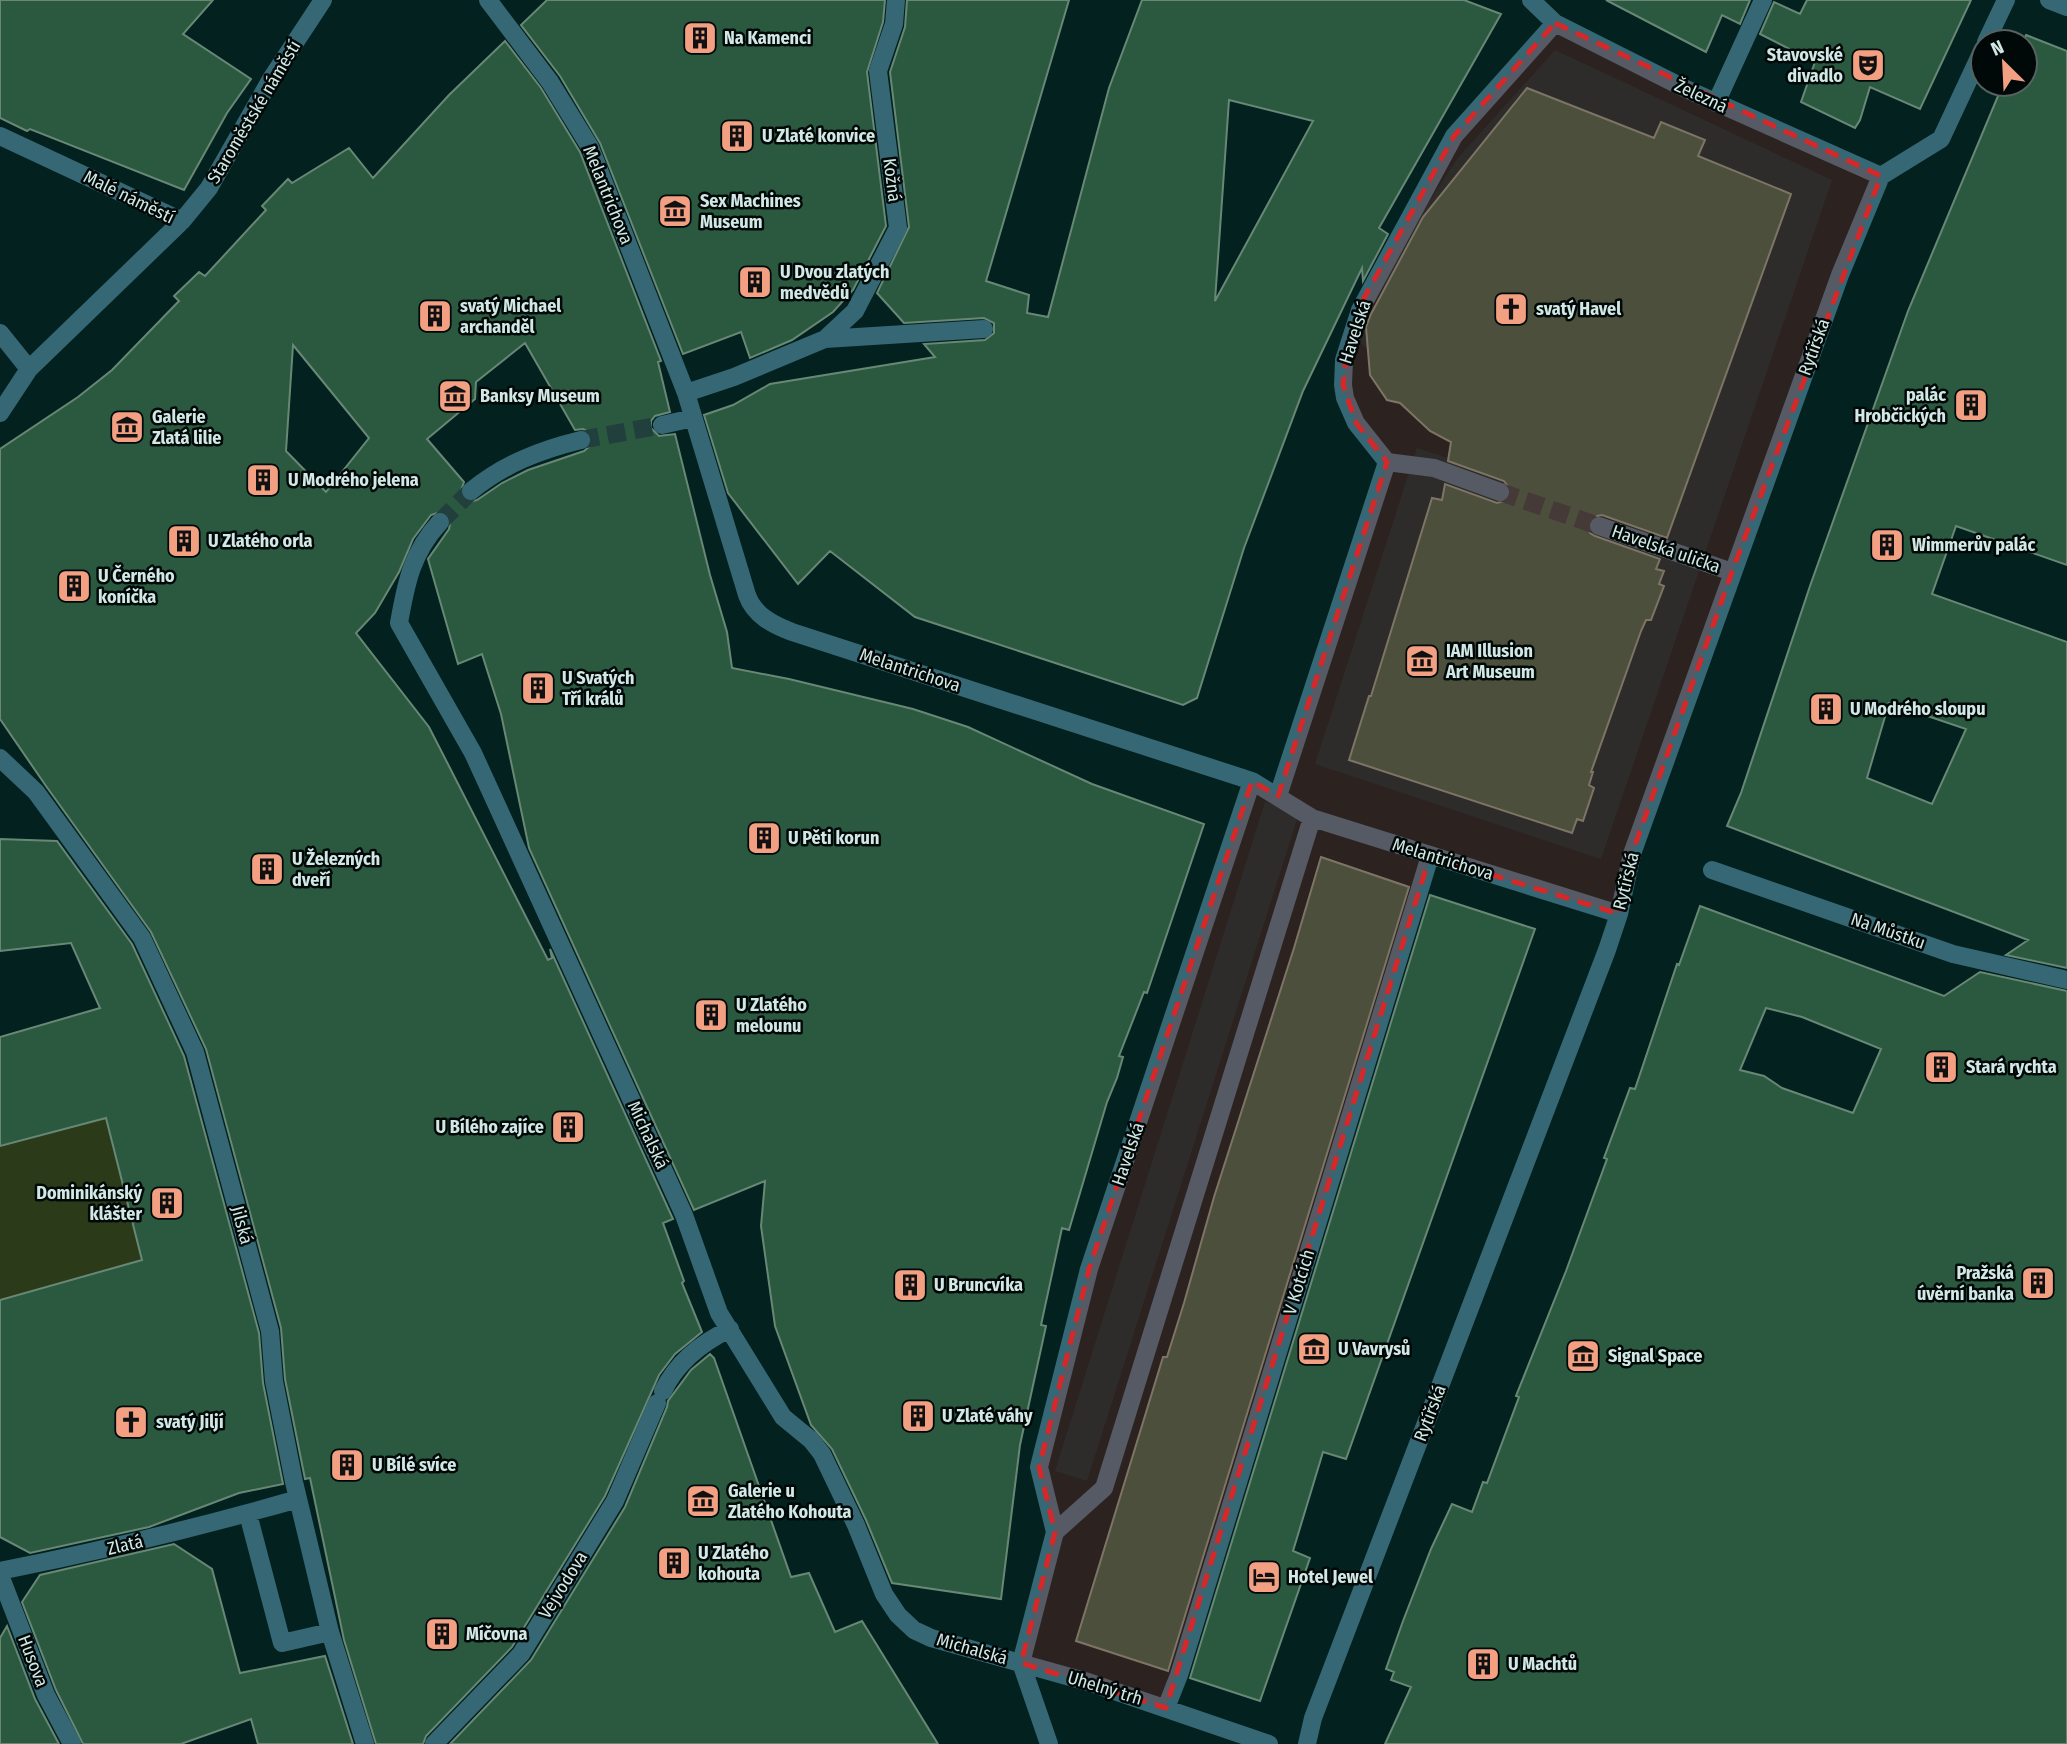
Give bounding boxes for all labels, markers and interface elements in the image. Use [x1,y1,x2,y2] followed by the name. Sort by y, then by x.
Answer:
[681,19,719,57] building icon: Na Kamenci
[724,27,812,49] place label: Na Kamenci
[1969,28,2039,98] north arrow
[1987,35,2007,61] text: N
[203,36,306,188] street label: Staroměstské náměstí
[1767,44,1843,87] place label: Stavovské divadlo
[1849,46,1887,84] theatre icon: Stavovské divadlo
[1671,74,1731,118] street label: Železná
[718,117,756,155] building icon: U Zlaté konvice
[762,125,875,147] place label: U Zlaté konvice
[578,142,638,248] street label: Melantrichova
[878,157,906,203] street label: Kožná
[80,166,178,229] street label: Malé náměstí
[700,190,801,233] place label: Sex Machines Museum
[656,192,694,230] museum icon: Sex Machines Museum
[780,261,889,304] place label: U Dvou zlatých medvědů
[736,263,774,301] building icon: U Dvou zlatých medvědů
[1492,290,1530,328] church icon: svatý Havel
[460,295,561,338] place label: svatý Michael archanděl
[416,297,454,335] building icon: svatý Michael archanděl
[1334,297,1376,367] street label: Havelská
[1536,298,1621,320] place label: svatý Havel
[1794,315,1834,378] street label: Rytířská
[436,377,474,415] museum icon: Banksy Museum
[1854,384,1946,427] place label: palác Hrobčických
[480,385,600,407] place label: Banksy Museum
[1952,386,1990,424] building icon: palác Hrobčických
[152,406,221,449] place label: Galerie Zlatá lilie
[108,408,146,446] museum icon: Galerie Zlatá lilie
[244,461,282,499] building icon: U Modrého jelena
[288,469,419,491] place label: U Modrého jelena
[1609,520,1723,578] street label: Havelská ulička
[165,522,203,560] building icon: U Zlatého orla
[1868,526,1906,564] building icon: Wimmerův palác
[208,530,313,552] place label: U Zlatého orla
[1912,534,2035,556] place label: Wimmerův palác
[98,564,175,608] place label: U Černého koníčka
[55,567,93,605] building icon: U Černého koníčka
[1445,640,1535,683] place label: IAM Illusion Art Museum
[1403,642,1441,680] museum icon: IAM Illusion Art Museum
[857,643,963,697] street label: Melantrichova
[562,667,635,710] place label: U Svatých Tří králů
[519,669,557,707] building icon: U Svatých Tří králů
[1807,690,1845,728] building icon: U Modrého sloupu
[1850,698,1985,720] place label: U Modrého sloupu
[745,819,783,857] building icon: U Pěti korun
[788,827,879,849] place label: U Pěti korun
[1390,833,1496,885] street label: Melantrichova
[292,848,380,891] place label: U Železných dveří
[248,850,286,888] building icon: U Železných dveří
[1608,850,1644,912] street label: Rytířská
[1848,908,1928,954] street label: Na Můstku
[736,994,807,1037] place label: U Zlatého melounu
[692,996,730,1034] building icon: U Zlatého melounu
[1922,1048,1960,1086] building icon: Stará rychta
[1966,1056,2057,1078] place label: Stará rychta
[623,1097,673,1173] street label: Michalská
[549,1108,587,1146] building icon: U Bílého zajíce
[436,1116,544,1138] place label: U Bílého zajíce
[1107,1119,1149,1189] street label: Havelská
[36,1182,142,1225] place label: Dominikánský klášter
[148,1184,186,1222] building icon: Dominikánský klášter
[226,1203,258,1247] street label: Jilská
[1279,1247,1319,1317] street label: V Kotcích
[1917,1262,2014,1305] place label: Pražská úvěrní banka
[2019,1264,2057,1302] building icon: Pražská úvěrní banka
[891,1266,929,1304] building icon: U Bruncvíka
[934,1274,1023,1296] place label: U Bruncvíka
[1295,1330,1333,1368] museum icon: U Vavrysů
[1564,1337,1602,1375] museum icon: Signal Space
[1338,1338,1410,1360] place label: U Vavrysů
[1608,1345,1702,1367] place label: Signal Space
[1409,1381,1451,1444] street label: Rytířská
[899,1397,937,1435] building icon: U Zlaté váhy
[112,1403,150,1441] church icon: svatý Jiljí
[942,1405,1033,1427] place label: U Zlaté váhy
[156,1411,224,1433] place label: svatý Jiljí
[328,1446,366,1484] building icon: U Bílé svíce
[372,1454,456,1476] place label: U Bílé svíce
[728,1480,852,1523] place label: Galerie u Zlatého Kohouta
[684,1482,722,1520] museum icon: Galerie u Zlatého Kohouta
[105,1530,145,1560] street label: Zlatá
[698,1542,769,1585] place label: U Zlatého kohouta
[655,1544,693,1582] building icon: U Zlatého kohouta
[534,1547,592,1623] street label: Vejvodova
[1245,1558,1283,1596] hotel icon: Hotel Jewel
[1288,1566,1373,1588] place label: Hotel Jewel
[423,1615,461,1653] building icon: Míčovna
[466,1623,527,1645] place label: Míčovna
[934,1628,1010,1670] street label: Michalská
[13,1632,53,1690] street label: Husova
[1464,1645,1502,1683] building icon: U Machtů
[1508,1653,1577,1675] place label: U Machtů
[1065,1666,1145,1710] street label: Uhelný trh

